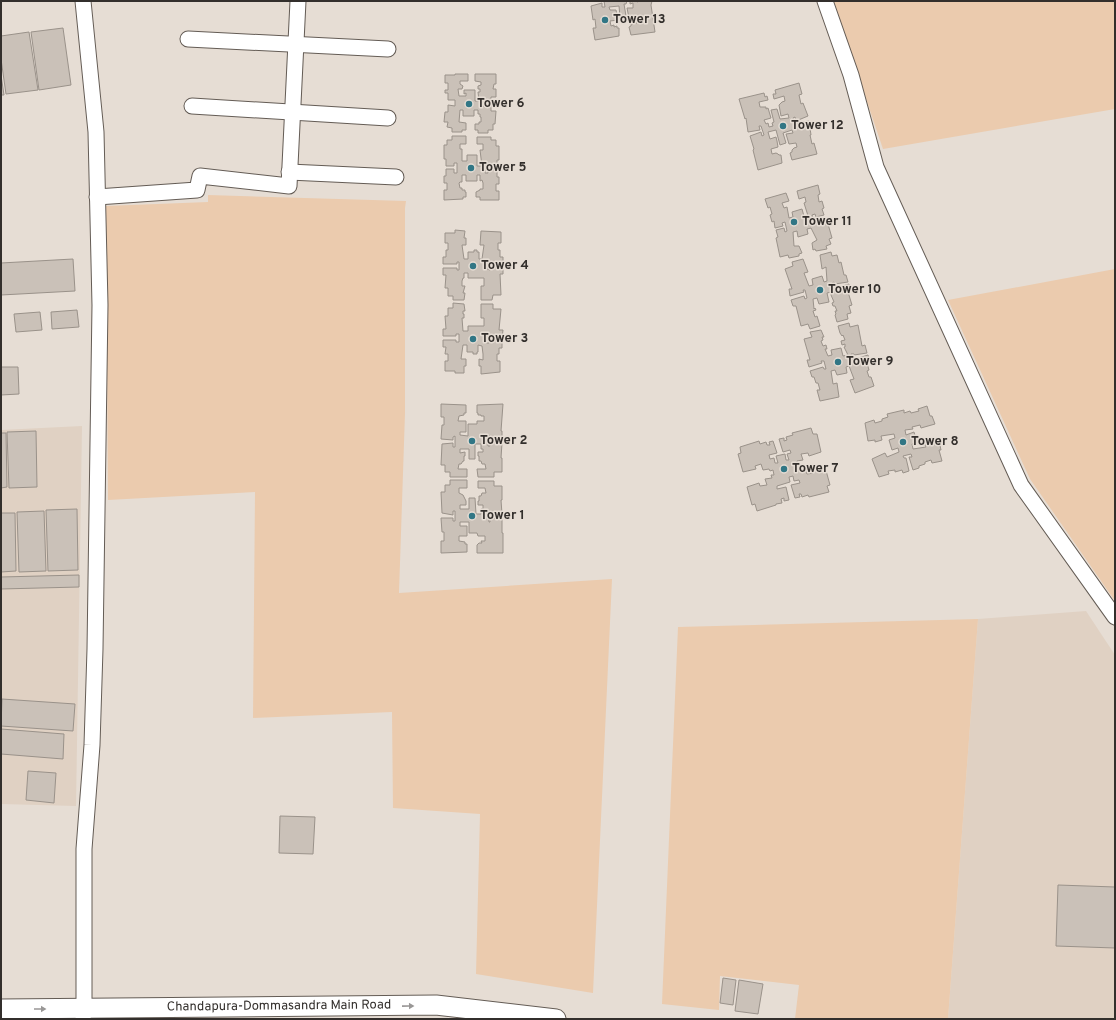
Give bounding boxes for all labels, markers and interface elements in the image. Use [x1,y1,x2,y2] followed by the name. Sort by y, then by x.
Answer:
[613,12,666,28] place label: Tower 13
[600,15,610,25] marker: Tower 13
[477,96,525,112] place label: Tower 6
[464,99,474,109] marker: Tower 6
[791,118,844,134] place label: Tower 12
[778,121,788,131] marker: Tower 12
[479,160,527,176] place label: Tower 5
[466,163,476,173] marker: Tower 5
[802,214,852,230] place label: Tower 11
[789,217,799,227] marker: Tower 11
[481,258,529,274] place label: Tower 4
[468,261,478,271] marker: Tower 4
[828,282,881,298] place label: Tower 10
[815,285,825,295] marker: Tower 10
[481,331,528,347] place label: Tower 3
[468,334,478,344] marker: Tower 3
[846,354,894,370] place label: Tower 9
[833,357,843,367] marker: Tower 9
[480,433,528,449] place label: Tower 2
[911,434,959,450] place label: Tower 8
[467,436,477,446] marker: Tower 2
[898,437,908,447] marker: Tower 8
[792,461,839,477] place label: Tower 7
[779,464,789,474] marker: Tower 7
[480,508,525,524] place label: Tower 1
[467,511,477,521] marker: Tower 1
[167,997,391,1015] street label: Chandapura-Dommasandra Main Road
[402,1002,414,1009] one-way arrow
[34,1006,47,1012] one-way arrow

